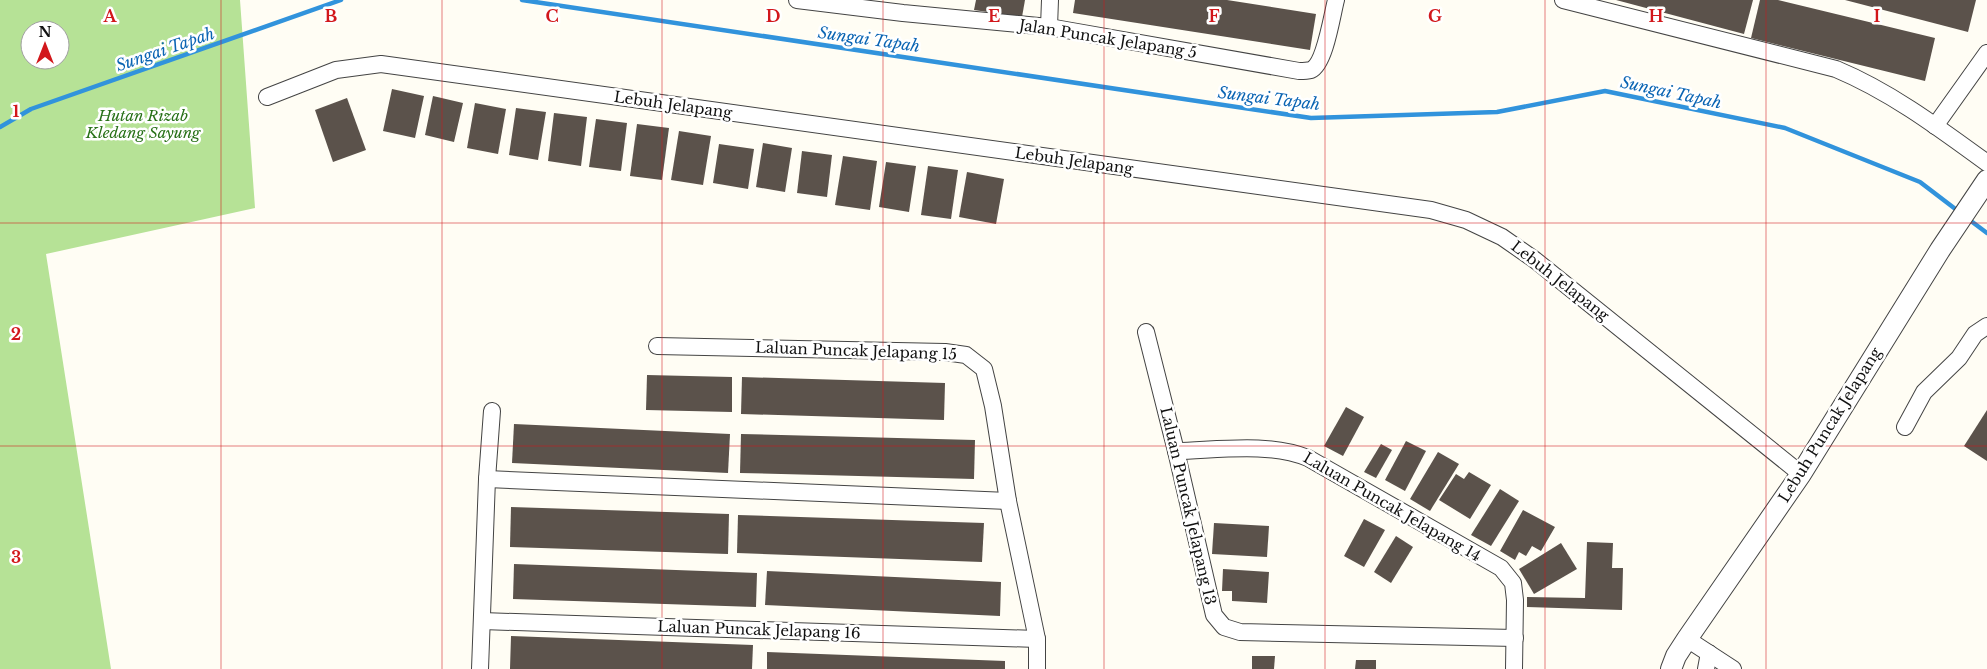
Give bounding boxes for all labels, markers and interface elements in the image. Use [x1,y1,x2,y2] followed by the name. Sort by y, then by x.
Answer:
[103,6,118,26] text: A
[325,6,338,26] text: B
[545,6,559,26] text: C
[766,6,780,26] text: D
[988,6,1000,26] text: E
[1208,6,1220,26] text: F
[1428,6,1442,26] text: G
[1648,6,1664,26] text: H
[1874,6,1881,26] text: I
[1016,15,1198,62] street label: Jalan Puncak Jelapang 5
[20,20,70,70] north arrow
[817,22,921,56] water label: Sungai Tapah
[38,23,52,41] text: N
[113,23,217,75] water label: Sungai Tapah
[1619,72,1723,112] water label: Sungai Tapah
[1217,82,1321,114] water label: Sungai Tapah
[613,87,734,122] street label: Lebuh Jelapang
[13,101,20,121] text: 1
[85,106,201,142] park label: Hutan Rizab Kledang Sayung
[1014,143,1135,178] street label: Lebuh Jelapang
[1508,236,1614,325] street label: Lebuh Jelapang
[11,324,21,344] text: 2
[755,337,957,364] street label: Laluan Puncak Jelapang 15
[1774,343,1886,506] street label: Lebuh Puncak Jelapang
[1156,405,1221,607] street label: Laluan Puncak Jelapang 13
[1300,448,1485,565] street label: Laluan Puncak Jelapang 14
[11,547,21,567] text: 3
[657,616,861,643] street label: Laluan Puncak Jelapang 16

